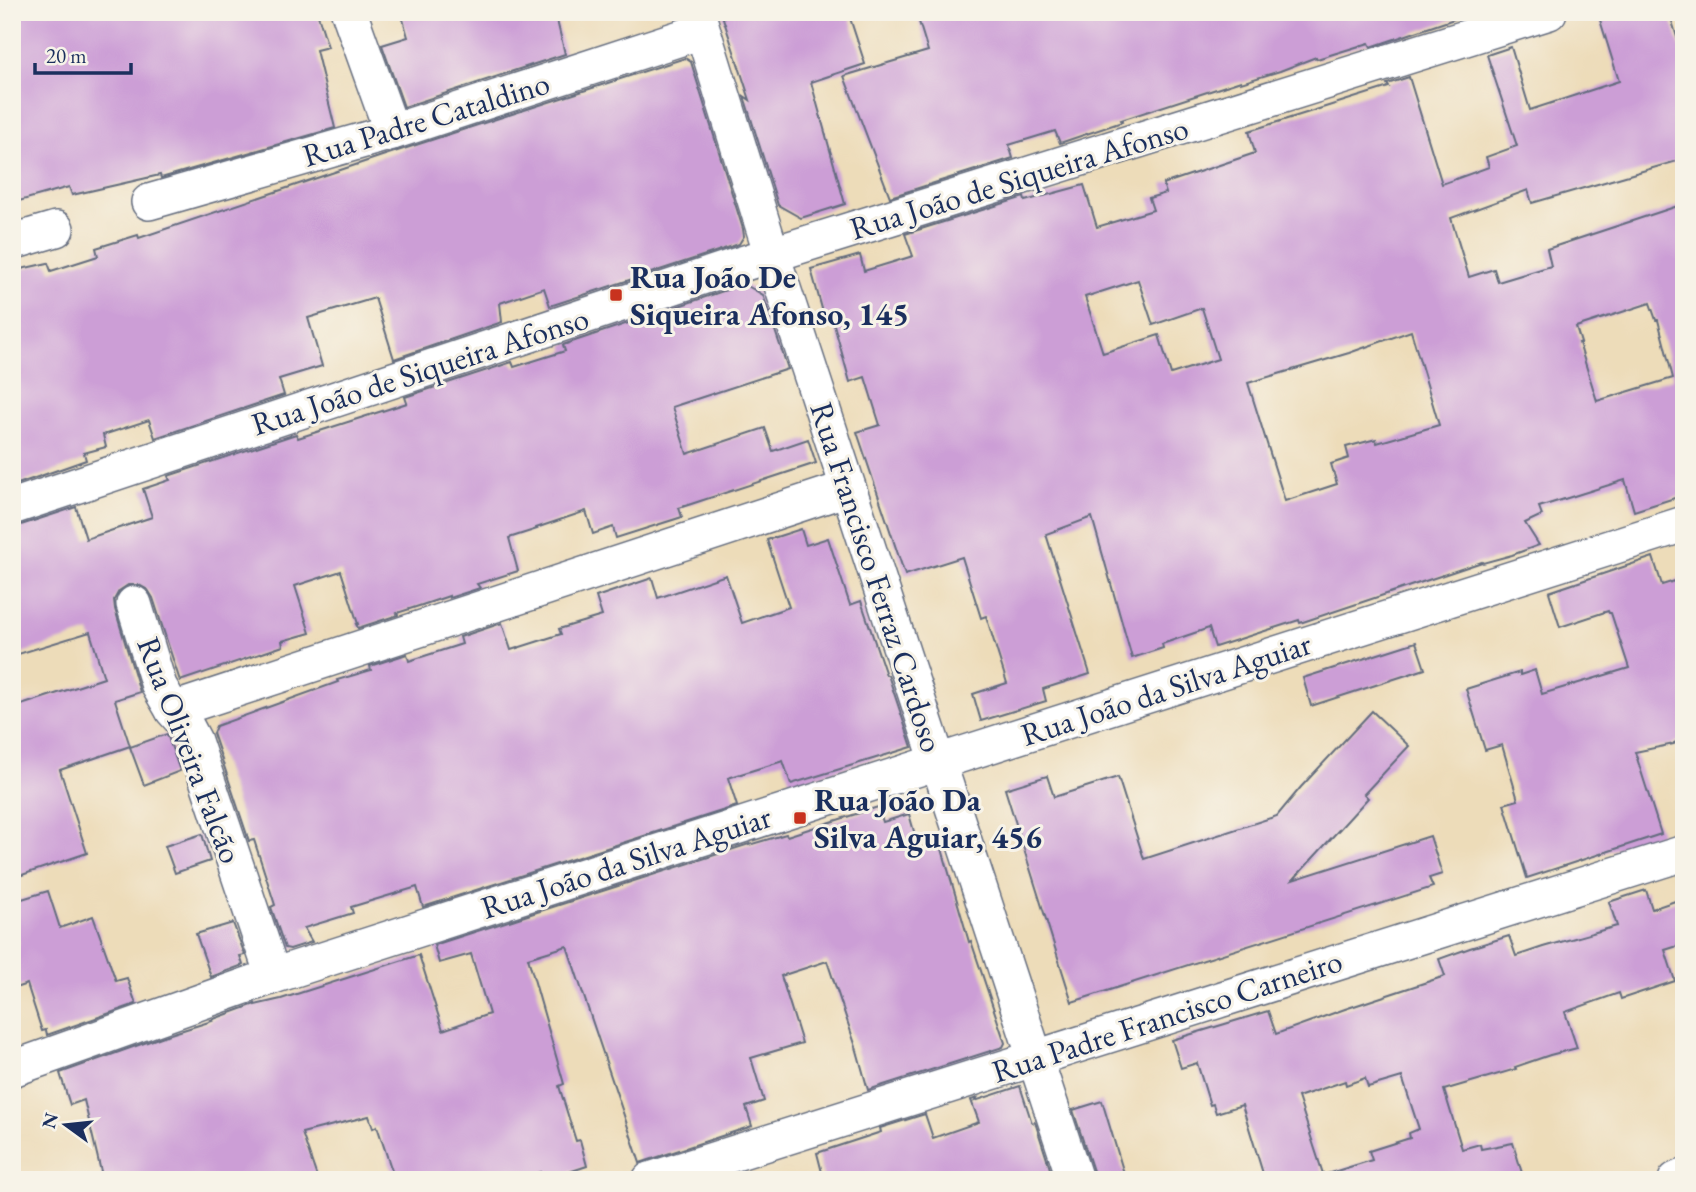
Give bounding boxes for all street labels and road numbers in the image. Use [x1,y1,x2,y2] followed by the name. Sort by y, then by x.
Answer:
[297,61,555,177] street label: Rua Padre Cataldino
[845,106,1193,250] street label: Rua João de Siqueira Afonso
[246,297,594,445] street label: Rua João de Siqueira Afonso
[801,397,953,757] street label: Rua Francisco Ferraz Cardoso
[1016,622,1317,756] street label: Rua João da Silva Aguiar
[128,631,252,869] street label: Rua Oliveira Falcão
[476,795,777,929] street label: Rua João da Silva Aguiar
[987,939,1347,1093] street label: Rua Padre Francisco Carneiro

